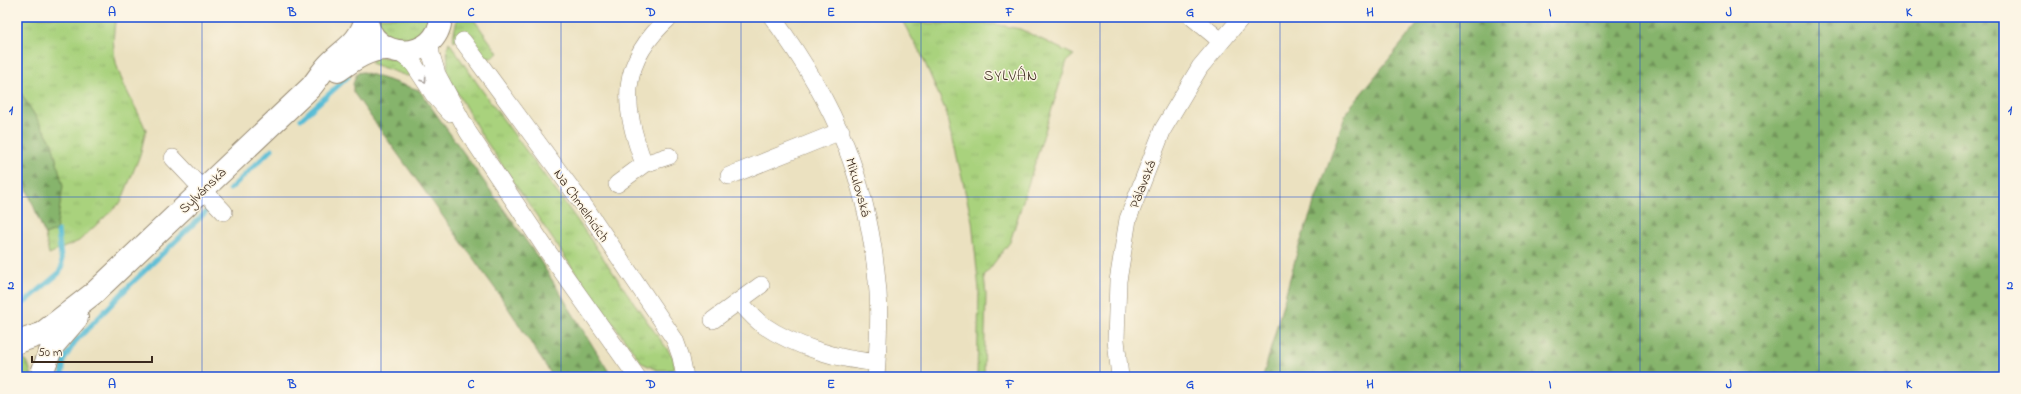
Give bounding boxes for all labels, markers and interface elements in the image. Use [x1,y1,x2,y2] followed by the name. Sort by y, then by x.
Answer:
[108,3,116,22] text: A
[287,3,297,22] text: B
[467,3,475,22] text: C
[645,3,656,22] text: D
[827,3,835,22] text: E
[1005,3,1015,22] text: F
[1186,3,1194,22] text: G
[1366,3,1374,22] text: H
[1548,3,1552,22] text: I
[1726,3,1732,22] text: J
[1906,3,1913,22] text: K
[984,65,1038,87] district label: SYLVÁN
[419,76,427,83] one-way arrow
[9,101,14,120] text: 1
[2008,101,2013,120] text: 1
[839,155,876,219] street label: Mikulovská
[1125,157,1162,212] street label: Pálavská
[175,163,232,220] street label: Sylvánská
[548,165,614,247] street label: Na Chmelnicích
[7,276,15,295] text: 2
[2006,276,2014,295] text: 2
[32,338,152,364] scale bar
[38,344,62,362] text: 50 m
[108,375,116,394] text: A
[287,375,297,394] text: B
[467,375,475,394] text: C
[645,375,656,394] text: D
[827,375,835,394] text: E
[1005,375,1015,394] text: F
[1186,375,1194,394] text: G
[1366,375,1374,394] text: H
[1548,375,1552,394] text: I
[1726,375,1732,394] text: J
[1906,375,1913,394] text: K

